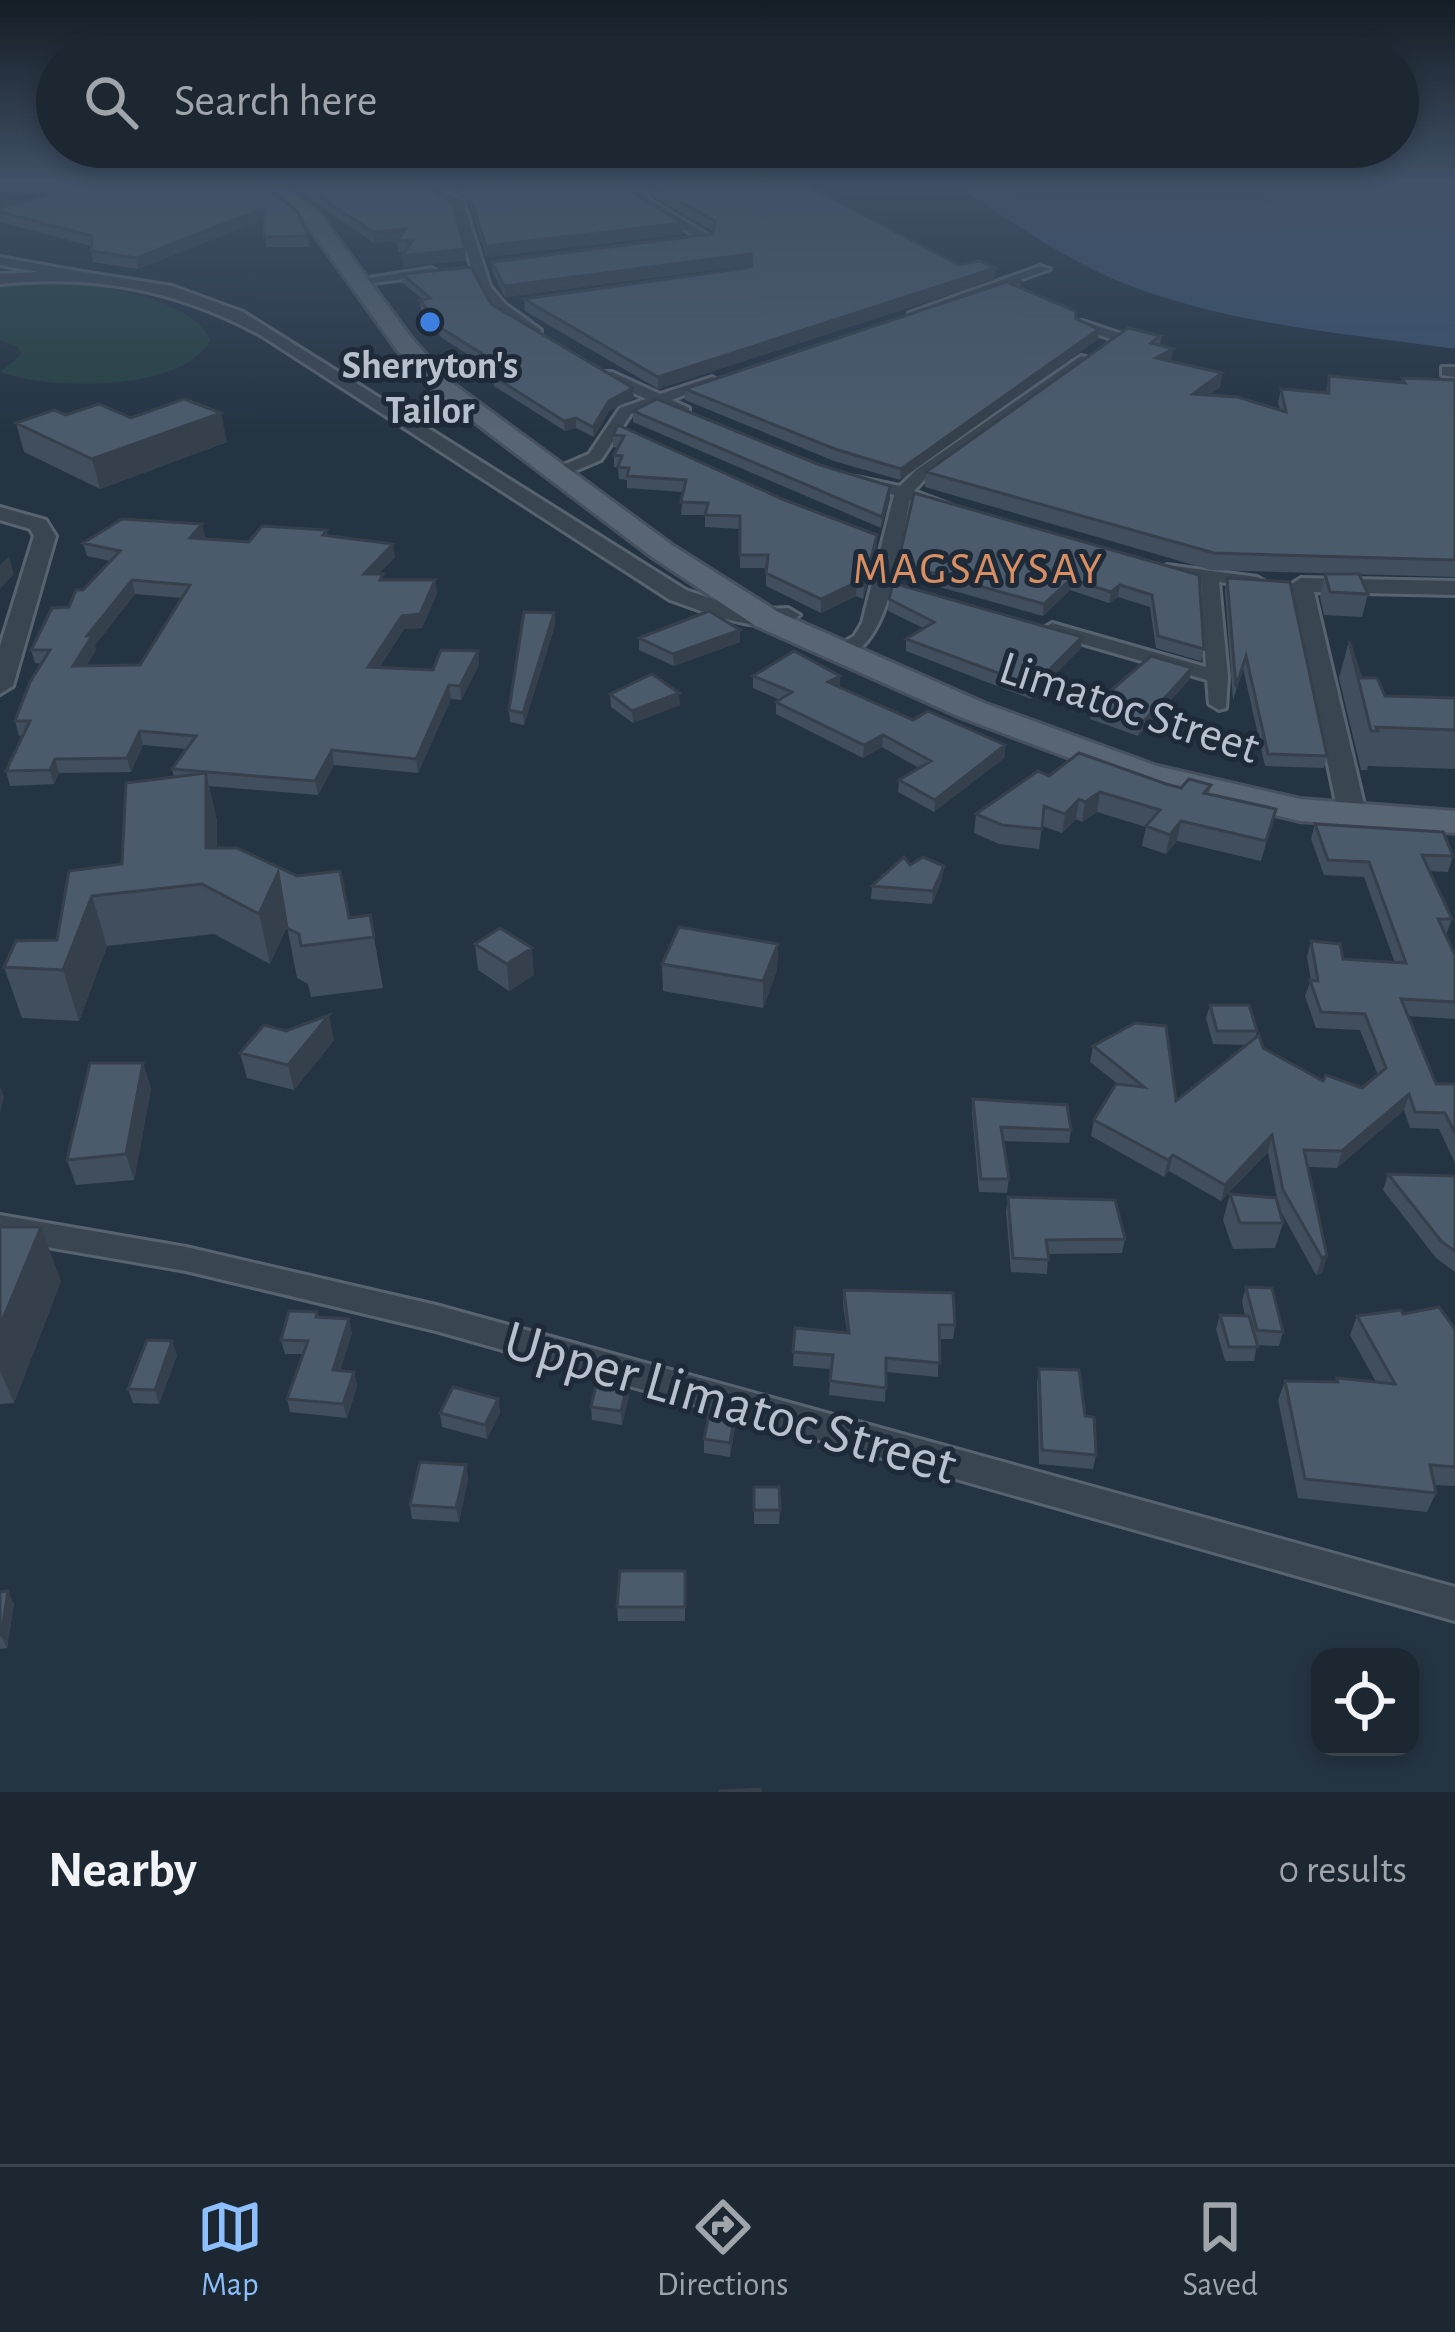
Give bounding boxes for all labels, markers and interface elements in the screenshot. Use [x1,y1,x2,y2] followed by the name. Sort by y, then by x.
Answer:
[36,36,1419,168] search box
[78,69,144,135] icon: search
[174,79,377,124] text: Search here
[417,309,443,335] marker: Sherryton's Tailor
[342,347,518,431] place label: Sherryton's Tailor
[853,547,1105,592] district label: MAGSAYSAY
[993,644,1265,773] street label: Limatoc Street
[498,1312,963,1495] street label: Upper Limatoc Street
[1311,1648,1419,1756] map controls
[1311,1648,1419,1756] button: locate
[48,1845,197,1896] text: Nearby
[1279,1851,1407,1890] text: 0 results
[197,2194,263,2306] tab: Map
[657,2194,788,2306] tab: Directions
[1182,2194,1258,2306] tab: Saved

